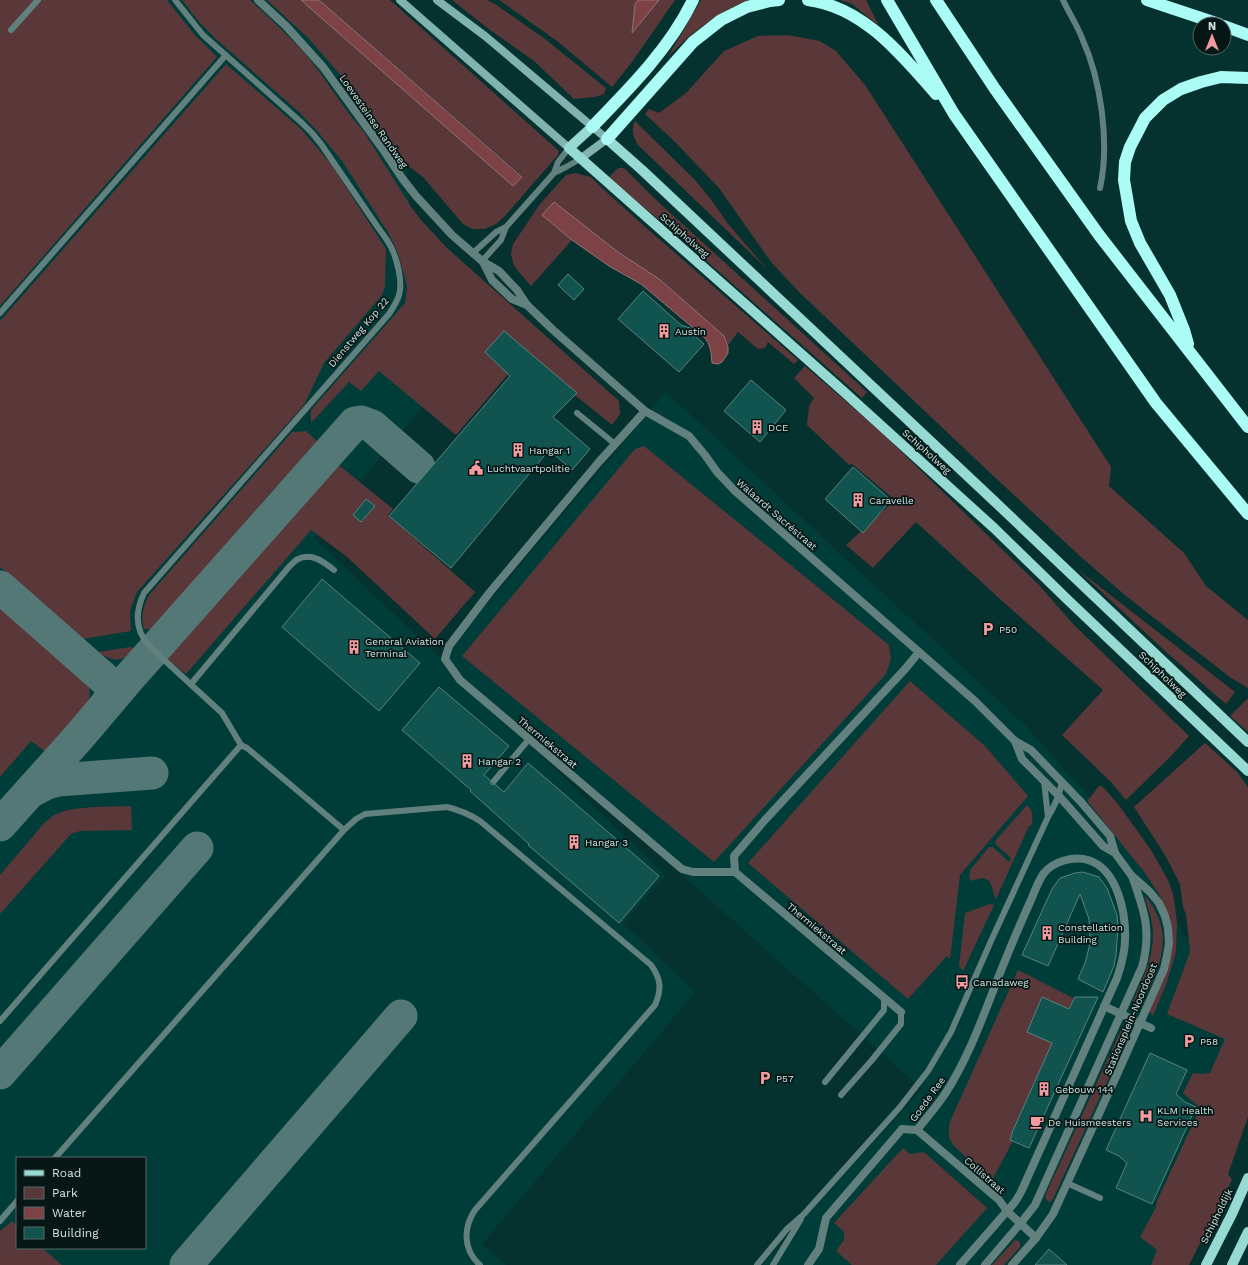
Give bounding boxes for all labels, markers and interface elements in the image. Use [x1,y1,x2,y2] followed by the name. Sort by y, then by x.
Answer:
[1192,16,1232,56] north arrow
[1208,20,1216,33] text: N
[337,73,410,170] street label: Loevesteinse Randweg
[658,211,712,260] street label: Schipholweg
[326,295,391,369] street label: Dienstweg Kop 22
[656,323,672,339] building icon: Austin
[675,326,706,337] place label: Austin
[749,419,765,435] building icon: DCE
[768,422,788,433] place label: DCE
[900,427,954,476] street label: Schipholweg
[510,442,526,458] building icon: Hangar 1
[529,445,570,456] place label: Hangar 1
[468,460,484,476] public building icon: Luchtvaartpolitie
[487,463,570,474] place label: Luchtvaartpolitie
[734,476,820,553] street label: Walaardt Sacréstraat
[850,492,866,508] building icon: Caravelle
[869,495,914,506] place label: Caravelle
[980,621,996,637] parking icon: P50
[999,624,1017,635] place label: P50
[365,636,444,659] place label: General Aviation Terminal
[346,639,362,655] building icon: General Aviation Terminal
[1137,649,1189,700] street label: Schipholweg
[516,714,580,771] street label: Thermiekstraat
[459,753,475,769] building icon: Hangar 2
[478,756,521,767] place label: Hangar 2
[566,834,582,850] building icon: Hangar 3
[585,837,628,848] place label: Hangar 3
[785,900,849,957] street label: Thermiekstraat
[1058,922,1123,945] place label: Constellation Building
[1039,925,1055,941] building icon: Constellation Building
[1102,961,1159,1077] street label: Stationsplein-Noordoost
[954,974,970,990] bus stop icon: Canadaweg
[973,977,1029,988] place label: Canadaweg
[1181,1033,1197,1049] parking icon: P58
[1200,1036,1218,1047] place label: P58
[757,1070,773,1086] parking icon: P57
[776,1073,794,1084] place label: P57
[908,1075,947,1124] street label: Goede Ree
[1036,1081,1052,1097] building icon: Gebouw 144
[1055,1084,1114,1095] place label: Gebouw 144
[1157,1105,1213,1128] place label: KLM Health Services
[1138,1108,1154,1124] hospital icon: KLM Health Services
[1029,1114,1045,1130] cafe icon: De Huismeesters
[1048,1117,1131,1128] place label: De Huismeesters
[962,1155,1008,1197] street label: Collistraat
[16,1157,146,1249] legend
[52,1166,81,1180] text: Road
[52,1186,78,1200] text: Park
[1198,1187,1235,1245] street label: Schipholdijk
[52,1206,87,1220] text: Water
[52,1226,99,1240] text: Building

